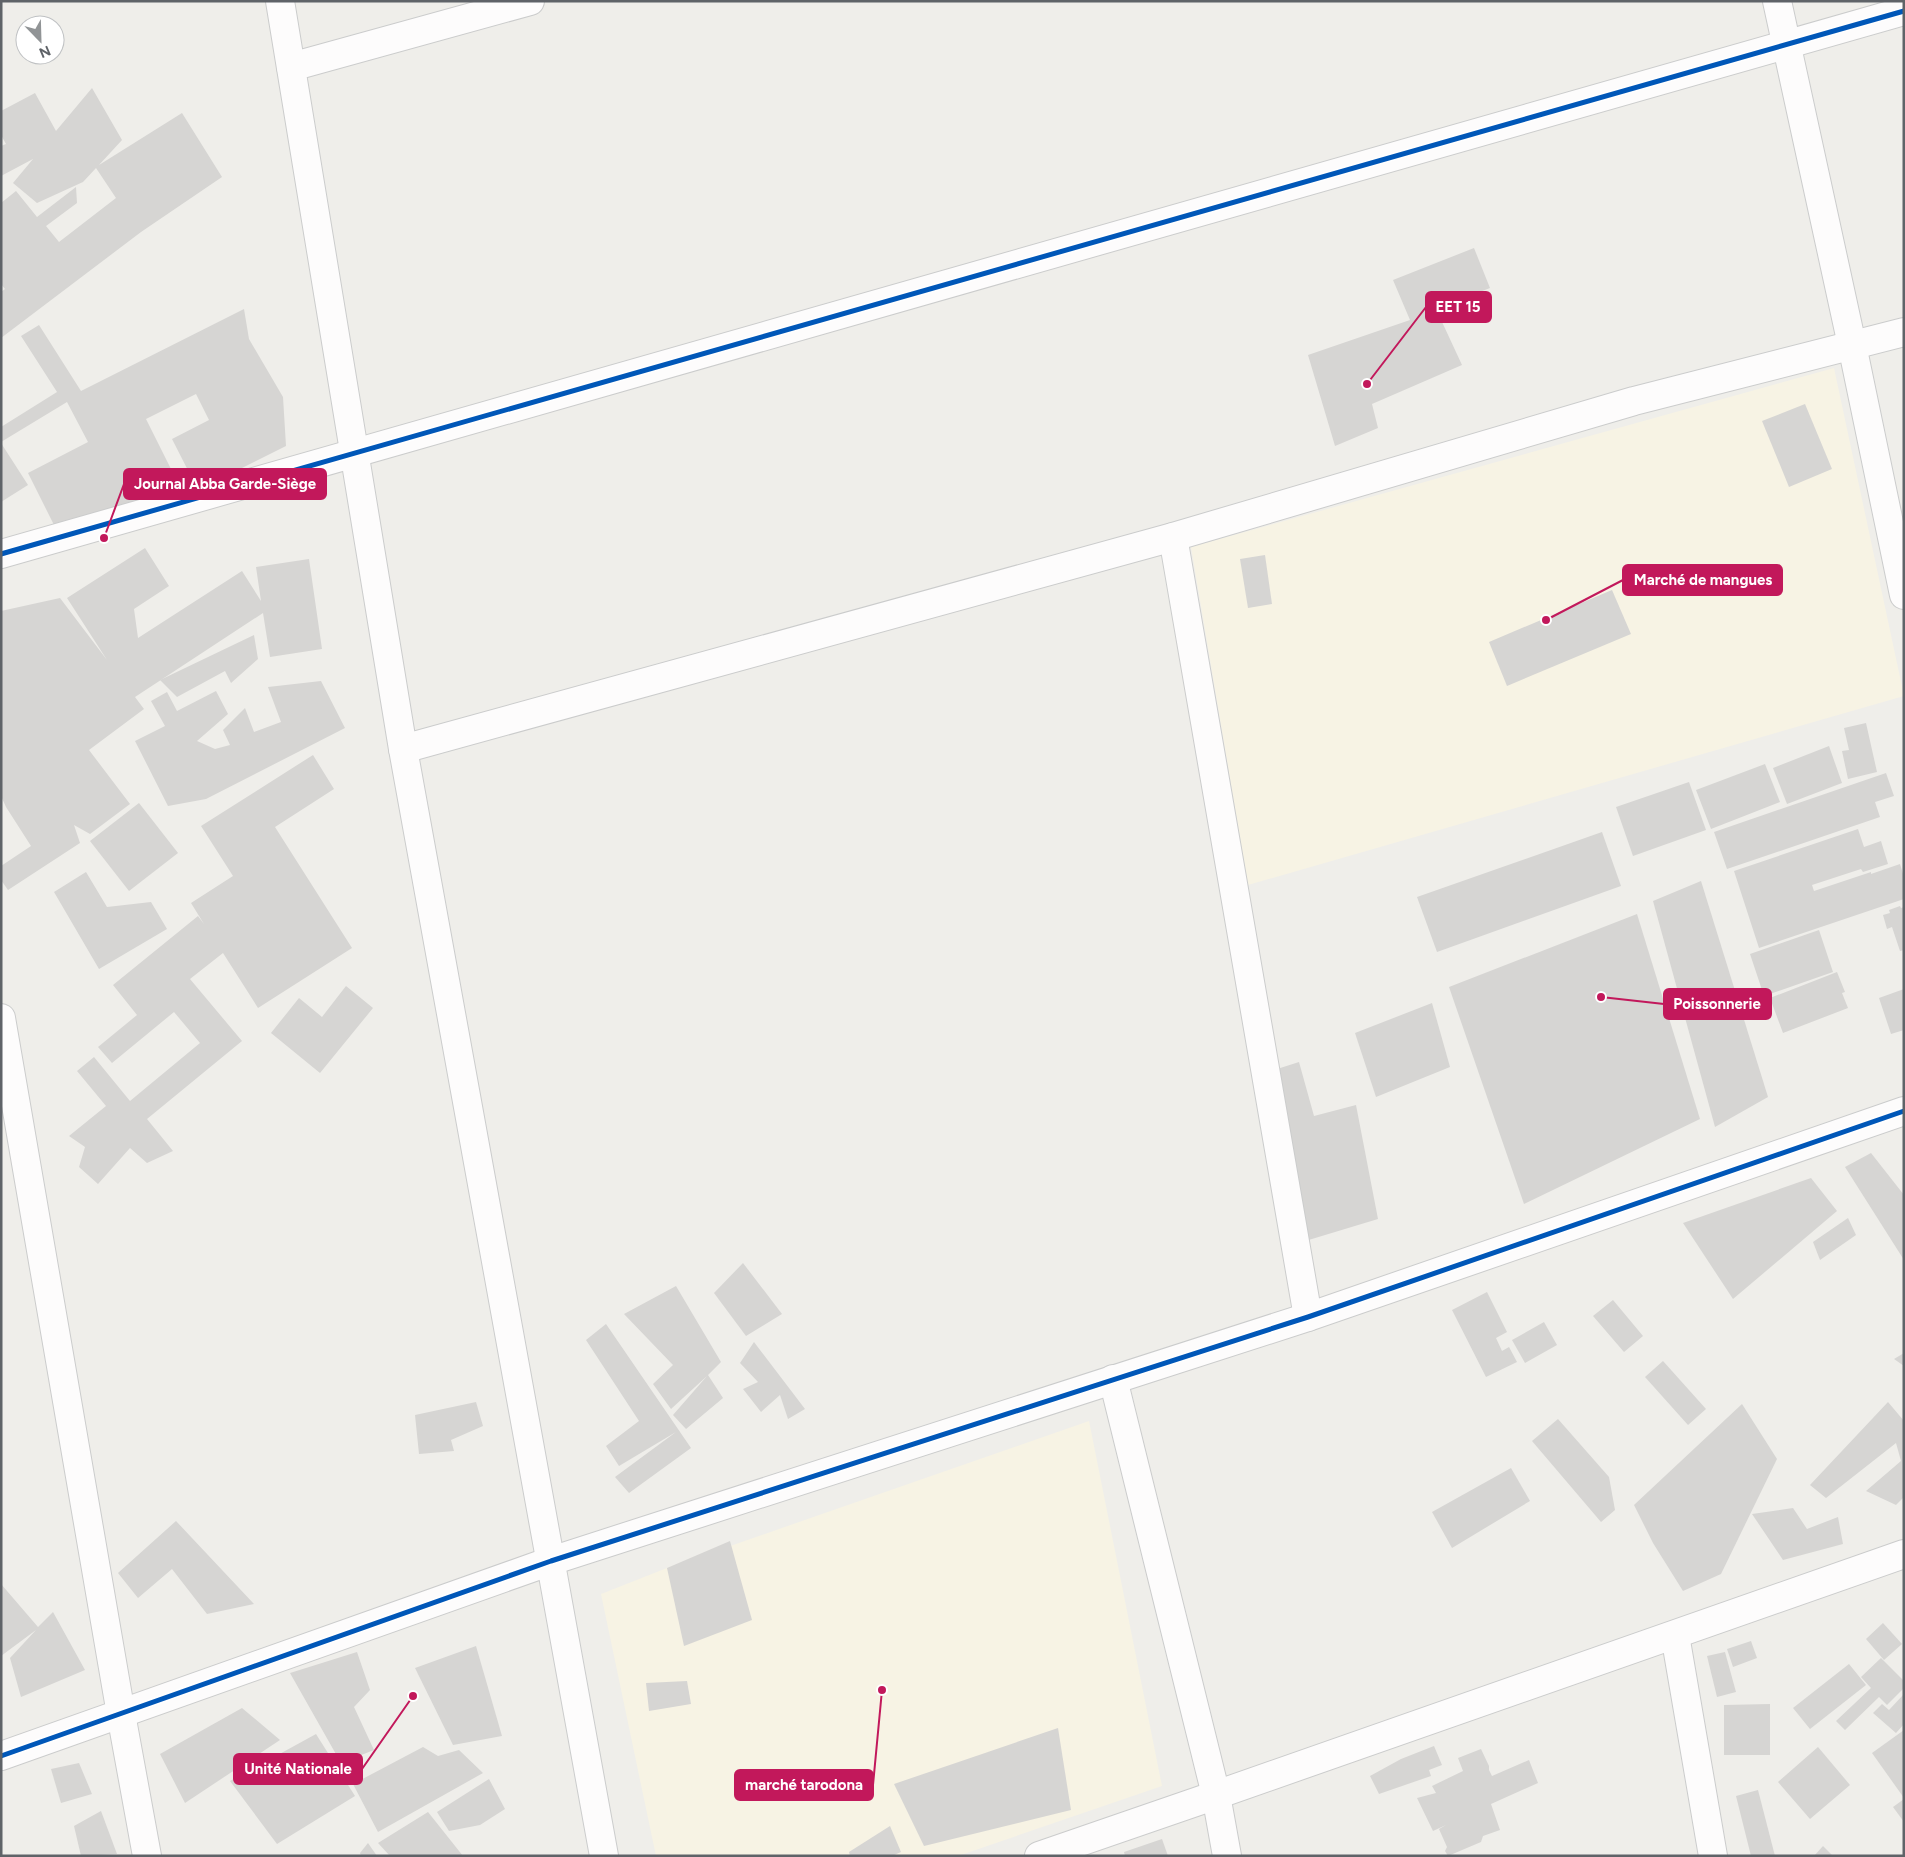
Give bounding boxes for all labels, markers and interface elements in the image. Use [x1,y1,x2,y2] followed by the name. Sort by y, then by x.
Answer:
[15,15,65,65] north arrow
[37,42,53,61] text: N
[1426,292,1491,322] callout: EET 15
[1435,298,1481,316] text: EET 15
[124,469,326,499] callout: Journal Abba Garde-Siège
[134,475,317,493] text: Journal Abba Garde-Siège
[1623,565,1782,595] callout: Marché de mangues
[1634,571,1772,589] text: Marché de mangues
[1664,989,1771,1019] callout: Poissonnerie
[1673,995,1761,1013] text: Poissonnerie
[234,1754,362,1784] callout: Unité Nationale
[244,1760,352,1778] text: Unité Nationale
[735,1770,873,1800] callout: marché tarodona
[745,1776,863,1794] text: marché tarodona

